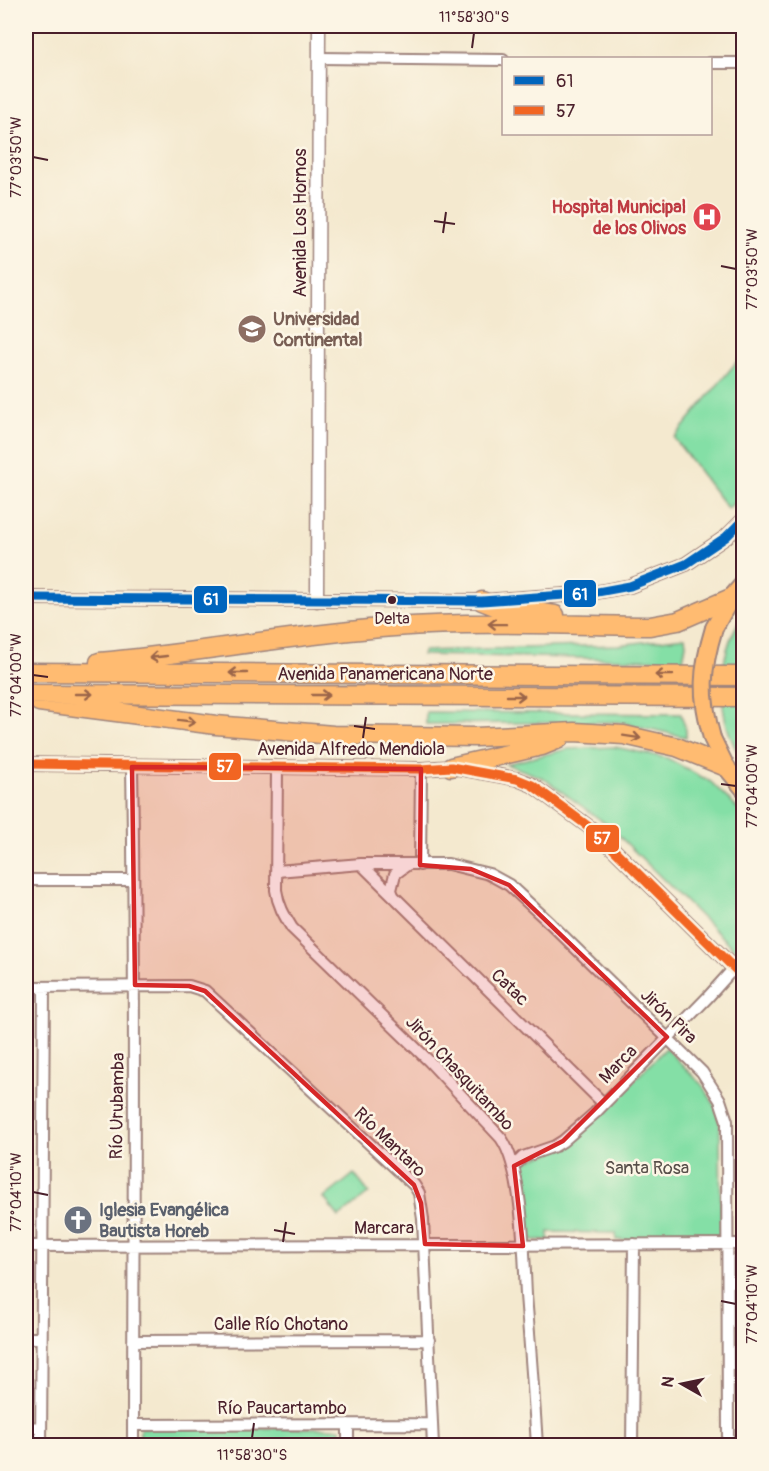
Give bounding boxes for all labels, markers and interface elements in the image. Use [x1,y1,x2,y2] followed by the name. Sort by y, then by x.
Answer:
[439,8,509,27] text: 11°58'30"S
[502,57,712,135] legend
[556,70,574,93] text: 61
[556,100,576,123] text: 57
[7,116,26,198] text: 77°03'50"W
[289,148,312,298] street label: Avenida Los Hornos
[552,196,687,240] place label: Hospìtal Municipal de los Olivos
[691,201,723,233] hospital icon: Hospìtal Municipal de los Olivos
[743,228,762,310] text: 77°03'50"W
[273,308,363,352] place label: Universidad Continental
[236,313,268,345] school or university icon: Universidad Continental
[563,579,597,608] line badge: 61
[193,585,228,614] line badge: 61
[572,585,588,605] text: 61
[203,590,219,610] text: 61
[386,594,398,606] marker: Delta
[374,609,410,629] place label: Delta
[488,618,508,630] one-way arrow
[7,633,26,717] text: 77°04'00"W
[148,652,168,663] one-way arrow
[277,663,493,686] street label: Avenida Panamericana Norte
[229,667,249,679] one-way arrow
[655,670,675,681] one-way arrow
[73,688,93,700] one-way arrow
[310,689,330,701] one-way arrow
[505,690,525,702] one-way arrow
[177,716,197,727] one-way arrow
[622,731,642,742] one-way arrow
[257,738,445,761] street label: Avenida Alfredo Mendiola
[743,744,762,828] text: 77°04'00"W
[208,752,242,781] line badge: 57
[216,757,234,777] text: 57
[585,824,620,853] line badge: 57
[593,829,611,849] text: 57
[486,964,533,1011] street label: Catac
[635,984,702,1049] street label: Jirón Pira
[400,1011,519,1136] street label: Jirón Chasquitambo
[594,1040,642,1089] street label: Marca
[105,1052,130,1160] street label: Río Urubamba
[349,1102,431,1183] street label: Río Mantaro
[7,1152,26,1232] text: 77°04'10"W
[605,1157,689,1180] park label: Santa Rosa
[99,1199,230,1243] place label: Iglesia Evangélica Bautista Horeb
[62,1204,94,1236] church icon: Iglesia Evangélica Bautista Horeb
[354,1217,414,1240] street label: Marcara
[743,1264,762,1344] text: 77°04'10"W
[214,1313,349,1336] street label: Calle Río Chotano
[652,1354,712,1414] north arrow
[657,1375,679,1389] text: N
[217,1397,347,1420] street label: Río Paucartambo
[217,1446,287,1465] text: 11°58'30"S

